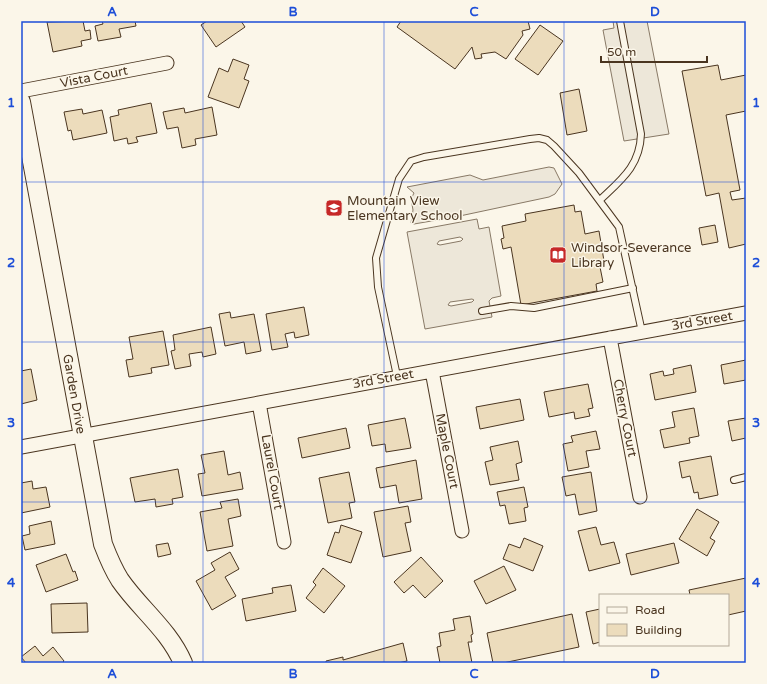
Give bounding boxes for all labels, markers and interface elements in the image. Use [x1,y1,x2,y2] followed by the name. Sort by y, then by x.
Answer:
[107,4,117,20] text: A
[288,4,298,20] text: B
[469,4,479,20] text: C
[650,4,660,20] text: D
[601,38,707,64] scale bar
[607,45,636,59] text: 50 m
[59,63,129,91] street label: Vista Court
[7,95,15,111] text: 1
[752,95,760,111] text: 1
[347,193,462,224] place label: Mountain View Elementary School
[324,198,344,218] school or university icon: Mountain View Elementary School
[571,240,691,271] place label: Windsor-Severance Library
[548,245,568,265] library icon: Windsor-Severance Library
[7,255,15,271] text: 2
[752,255,760,271] text: 2
[670,308,734,334] street label: 3rd Street
[59,353,89,435] street label: Garden Drive
[351,366,415,392] street label: 3rd Street
[610,378,640,458] street label: Cherry Court
[432,412,462,490] street label: Maple Court
[7,415,15,431] text: 3
[752,415,760,431] text: 3
[258,433,286,511] street label: Laurel Court
[7,575,16,591] text: 4
[752,575,761,591] text: 4
[599,594,729,646] legend
[635,603,665,617] text: Road
[635,623,682,637] text: Building
[107,666,117,682] text: A
[288,666,298,682] text: B
[469,666,479,682] text: C
[650,666,660,682] text: D

